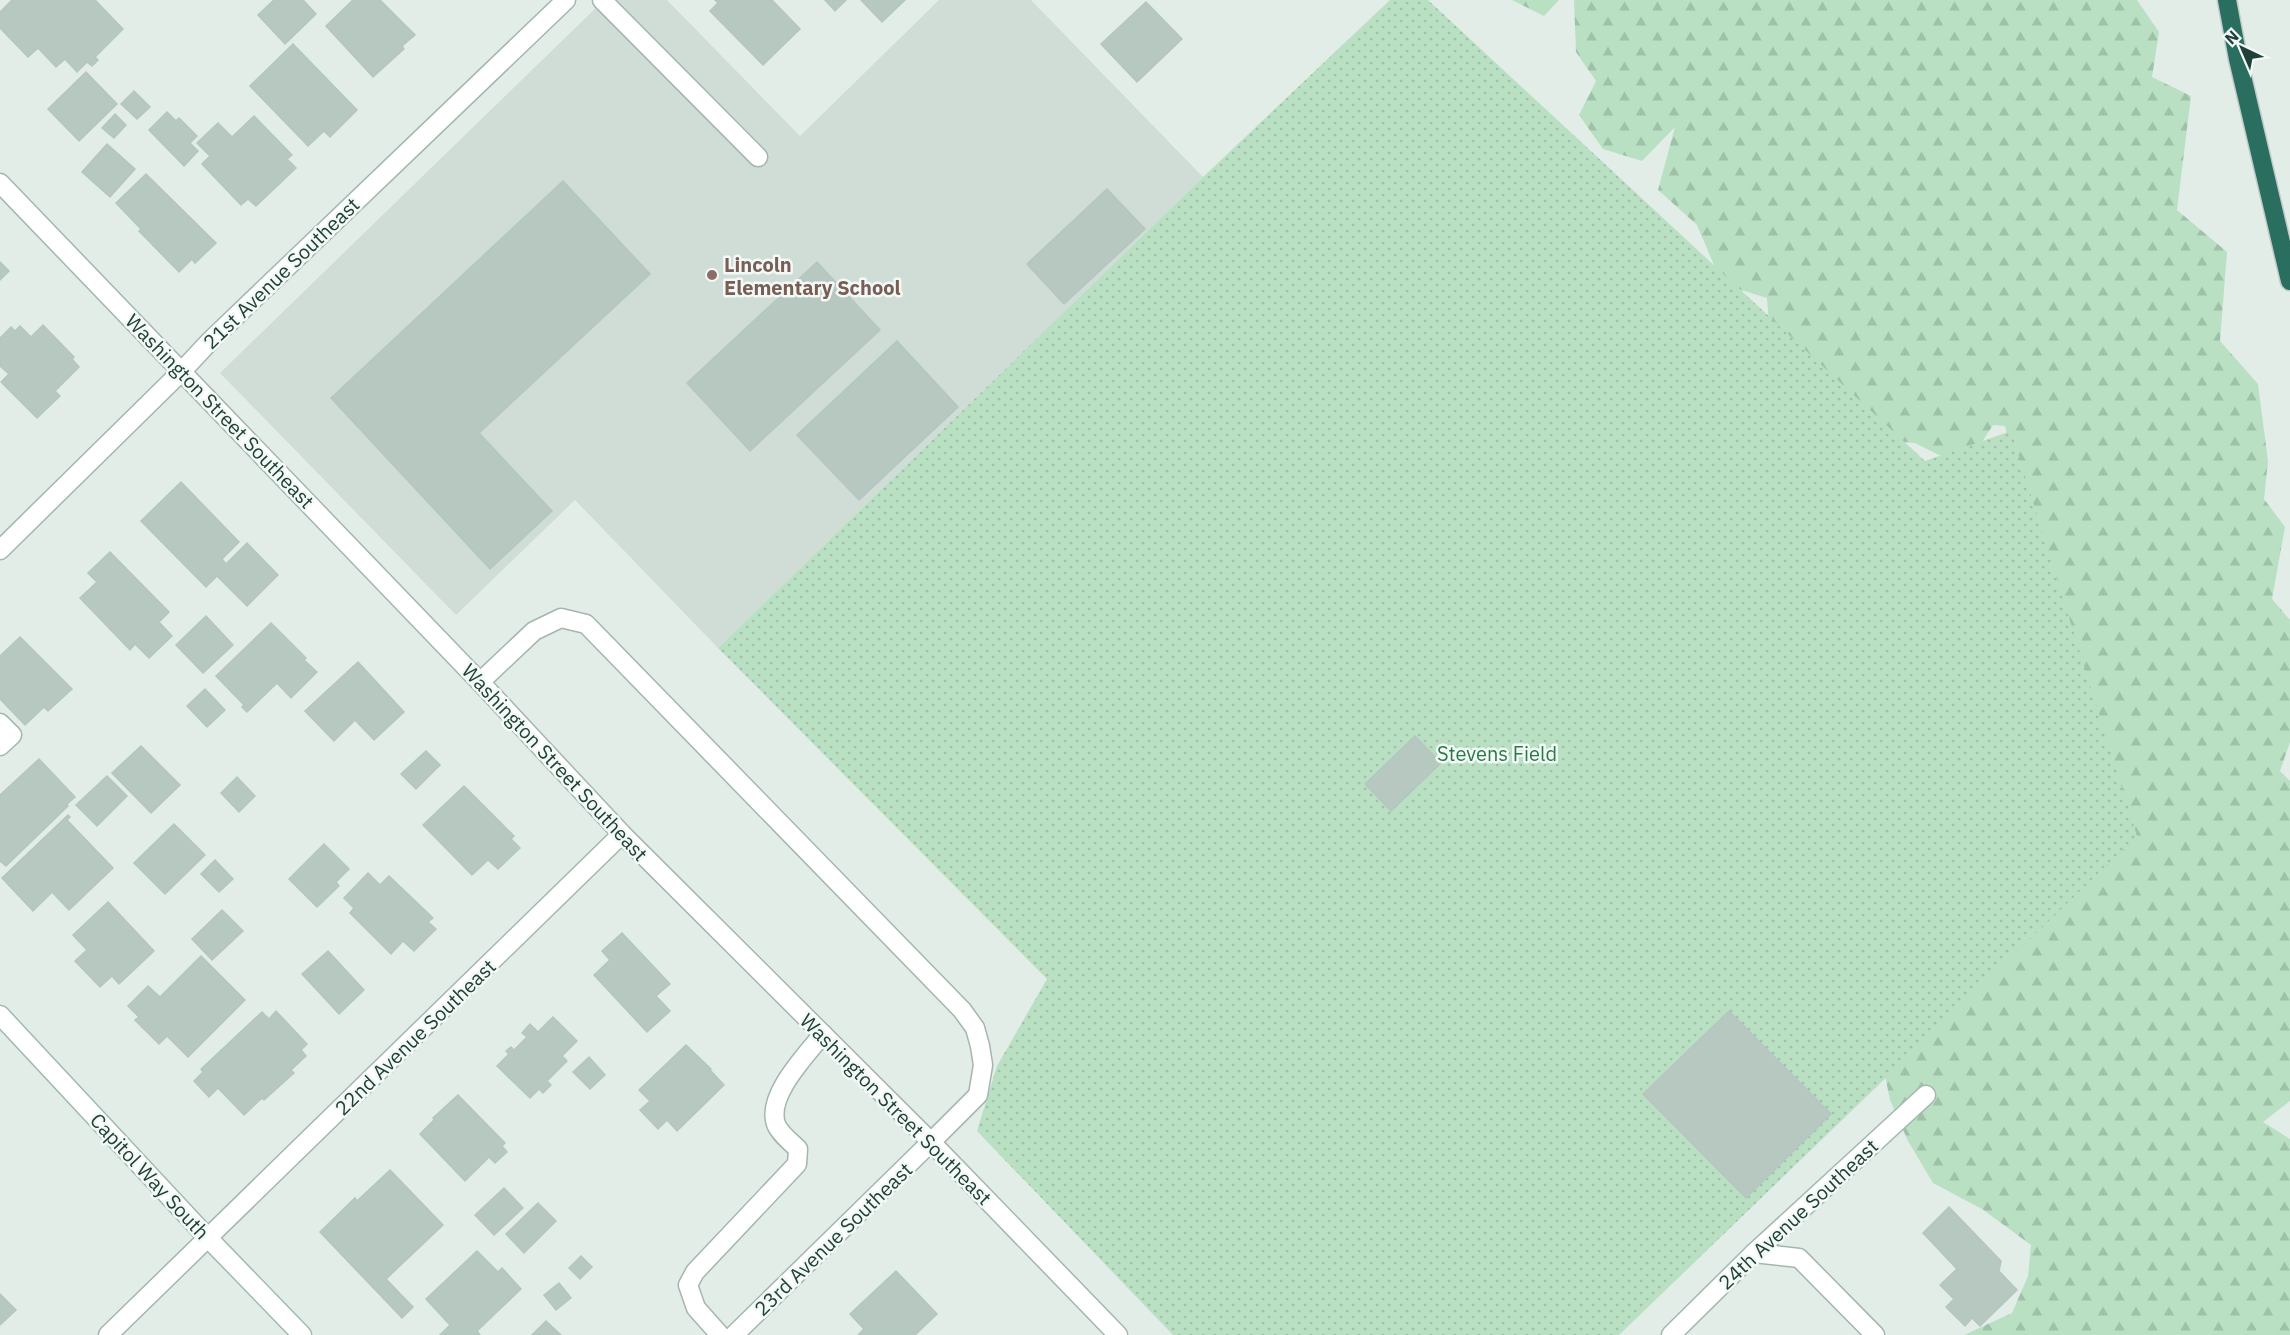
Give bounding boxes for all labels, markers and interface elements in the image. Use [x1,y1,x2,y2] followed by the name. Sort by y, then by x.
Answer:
[2212,18,2272,78] north arrow
[2220,26,2243,48] text: N
[197,191,365,355] street label: 21st Avenue Southeast
[724,251,901,301] place label: Lincoln Elementary School
[705,268,719,282] marker: Lincoln Elementary School
[120,308,320,514] street label: Washington Street Southeast
[456,657,654,867] street label: Washington Street Southeast
[1437,740,1557,767] park label: Stevens Field
[329,953,501,1121] street label: 22nd Avenue Southeast
[794,1007,998,1211] street label: Washington Street Southeast
[84,1107,216,1245] street label: Capitol Way South
[1712,1133,1884,1295] street label: 24th Avenue Southeast
[748,1156,918,1322] street label: 23rd Avenue Southeast

